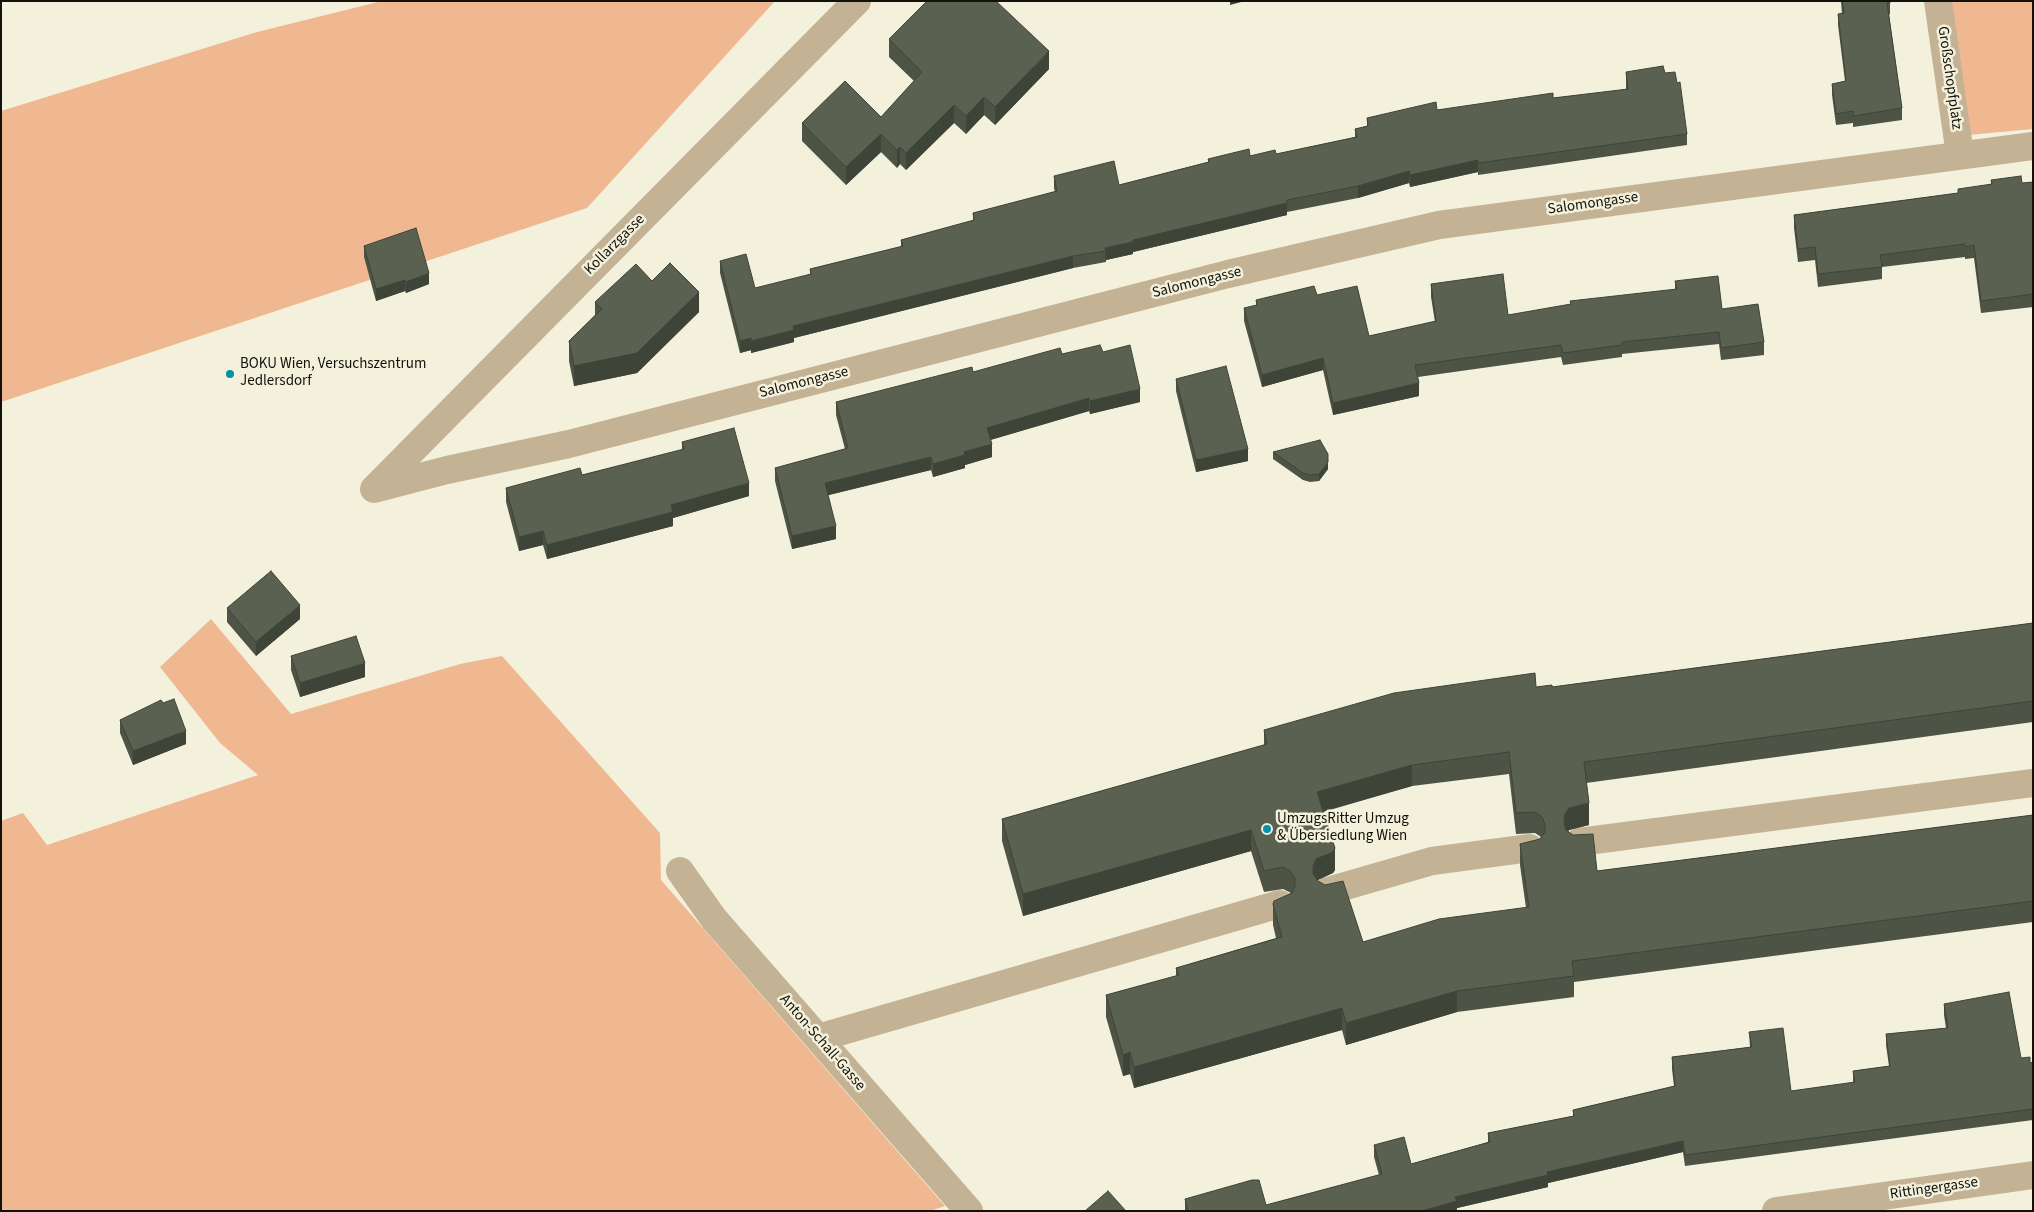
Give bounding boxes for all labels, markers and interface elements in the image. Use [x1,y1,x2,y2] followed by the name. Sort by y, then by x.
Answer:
[1933,25,1965,131] street label: Großschopfplatz
[1547,189,1639,219] street label: Salomongasse
[581,211,649,279] street label: Kollarzgasse
[1151,263,1243,303] street label: Salomongasse
[240,356,426,391] place label: BOKU Wien, Versuchszentrum Jedlersdorf
[758,363,850,403] street label: Salomongasse
[224,368,236,380] marker: BOKU Wien, Versuchszentrum Jedlersdorf
[1277,811,1409,846] place label: UmzugsRitter Umzug & Übersiedlung Wien
[1261,823,1273,835] marker: UmzugsRitter Umzug & Übersiedlung Wien
[775,991,869,1095] street label: Anton-Schall-Gasse
[1889,1174,1979,1204] street label: Rittingergasse

